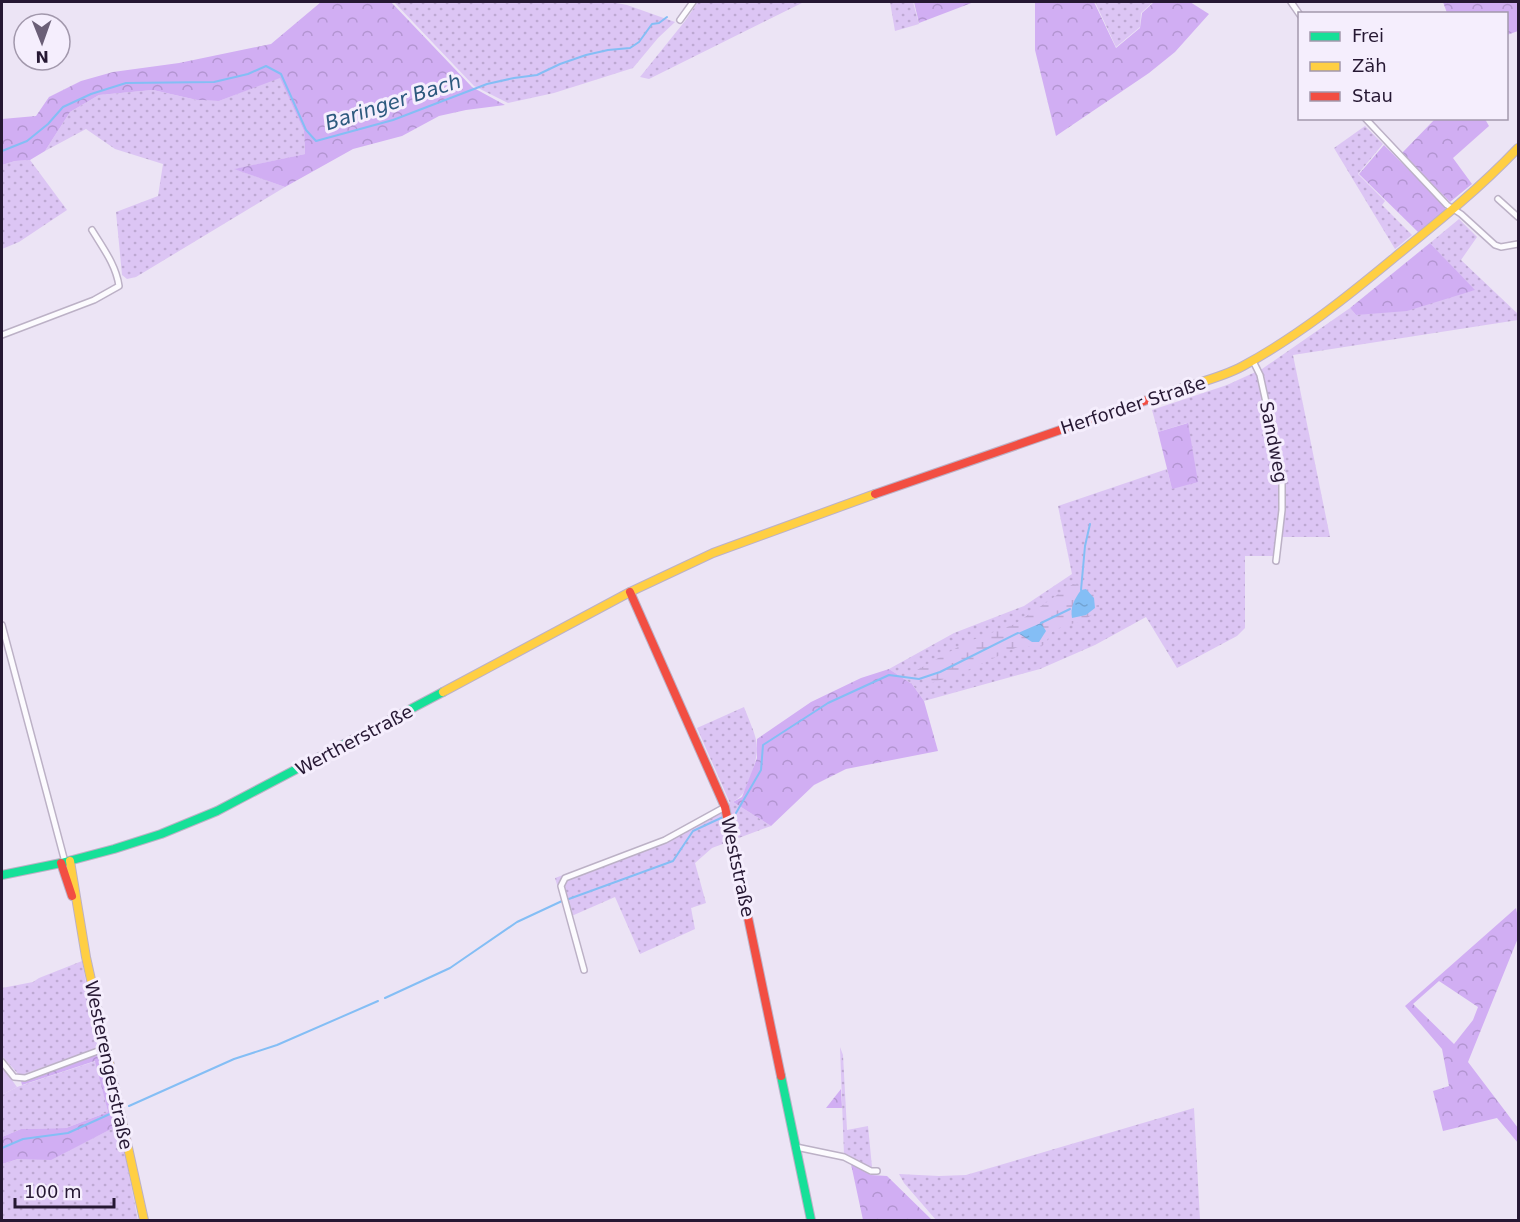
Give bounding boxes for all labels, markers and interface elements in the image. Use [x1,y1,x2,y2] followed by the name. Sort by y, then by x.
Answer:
[12,12,72,72] north arrow
[1298,12,1508,120] legend
[1352,25,1384,46] text: Frei
[35,47,49,66] text: N
[1352,55,1387,76] text: Zäh
[322,69,464,135] water label: Baringer Bach
[1352,85,1393,106] text: Stau
[1058,372,1208,438] street label: Herforder Straße
[1256,399,1292,485] street label: Sandweg
[292,700,416,780] street label: Wertherstraße
[717,815,759,919] street label: Weststraße
[81,979,137,1151] street label: Westerengerstraße
[15,1171,114,1209] scale bar
[24,1181,82,1202] text: 100 m

